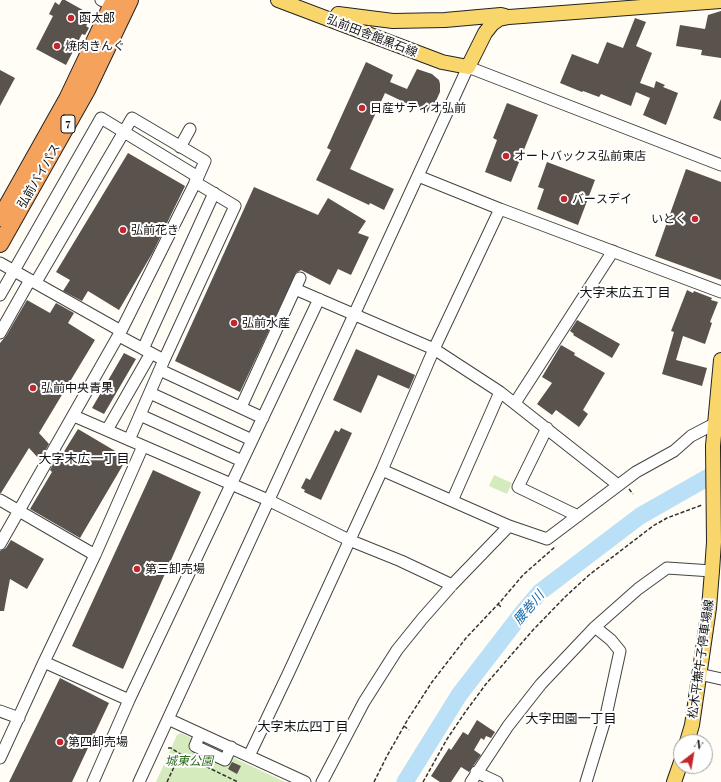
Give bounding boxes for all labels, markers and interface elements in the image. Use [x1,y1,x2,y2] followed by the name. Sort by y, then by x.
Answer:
[79,11,115,25] place label: 函太郎
[325,12,419,60] street label: 弘前田舎館黒石線
[66,13,76,23] marker: 函太郎
[65,39,125,53] place label: 焼肉きんぐ
[52,41,62,51] marker: 焼肉きんぐ
[370,101,466,115] place label: 日産サティオ弘前
[357,103,367,113] marker: 日産サティオ弘前
[61,115,75,133] road number: 7
[15,141,63,211] street label: 弘前バイパス
[514,149,646,163] place label: オートバックス弘前東店
[501,151,511,161] marker: オートバックス弘前東店
[572,192,632,206] place label: バースデイ
[559,194,569,204] marker: バースデイ
[651,212,687,226] place label: いとく
[690,214,700,224] marker: いとく
[131,223,179,237] place label: 弘前花き
[118,225,128,235] marker: 弘前花き
[580,285,670,301] district label: 大字末広五丁目
[242,316,290,330] place label: 弘前水産
[229,318,239,328] marker: 弘前水産
[41,381,113,395] place label: 弘前中央青果
[28,383,38,393] marker: 弘前中央青果
[39,451,129,467] district label: 大字末広一丁目
[145,562,205,576] place label: 第三卸売場
[132,564,142,574] marker: 第三卸売場
[510,588,548,628] water label: 腰巻川
[686,599,716,719] street label: 松木平撫牛子停車場線
[526,711,616,727] district label: 大字田園一丁目
[258,719,348,735] district label: 大字末広四丁目
[673,734,713,774] north arrow
[68,735,128,749] place label: 第四卸売場
[692,736,706,753] text: N
[55,737,65,747] marker: 第四卸売場
[165,754,213,768] park label: 城東公園

